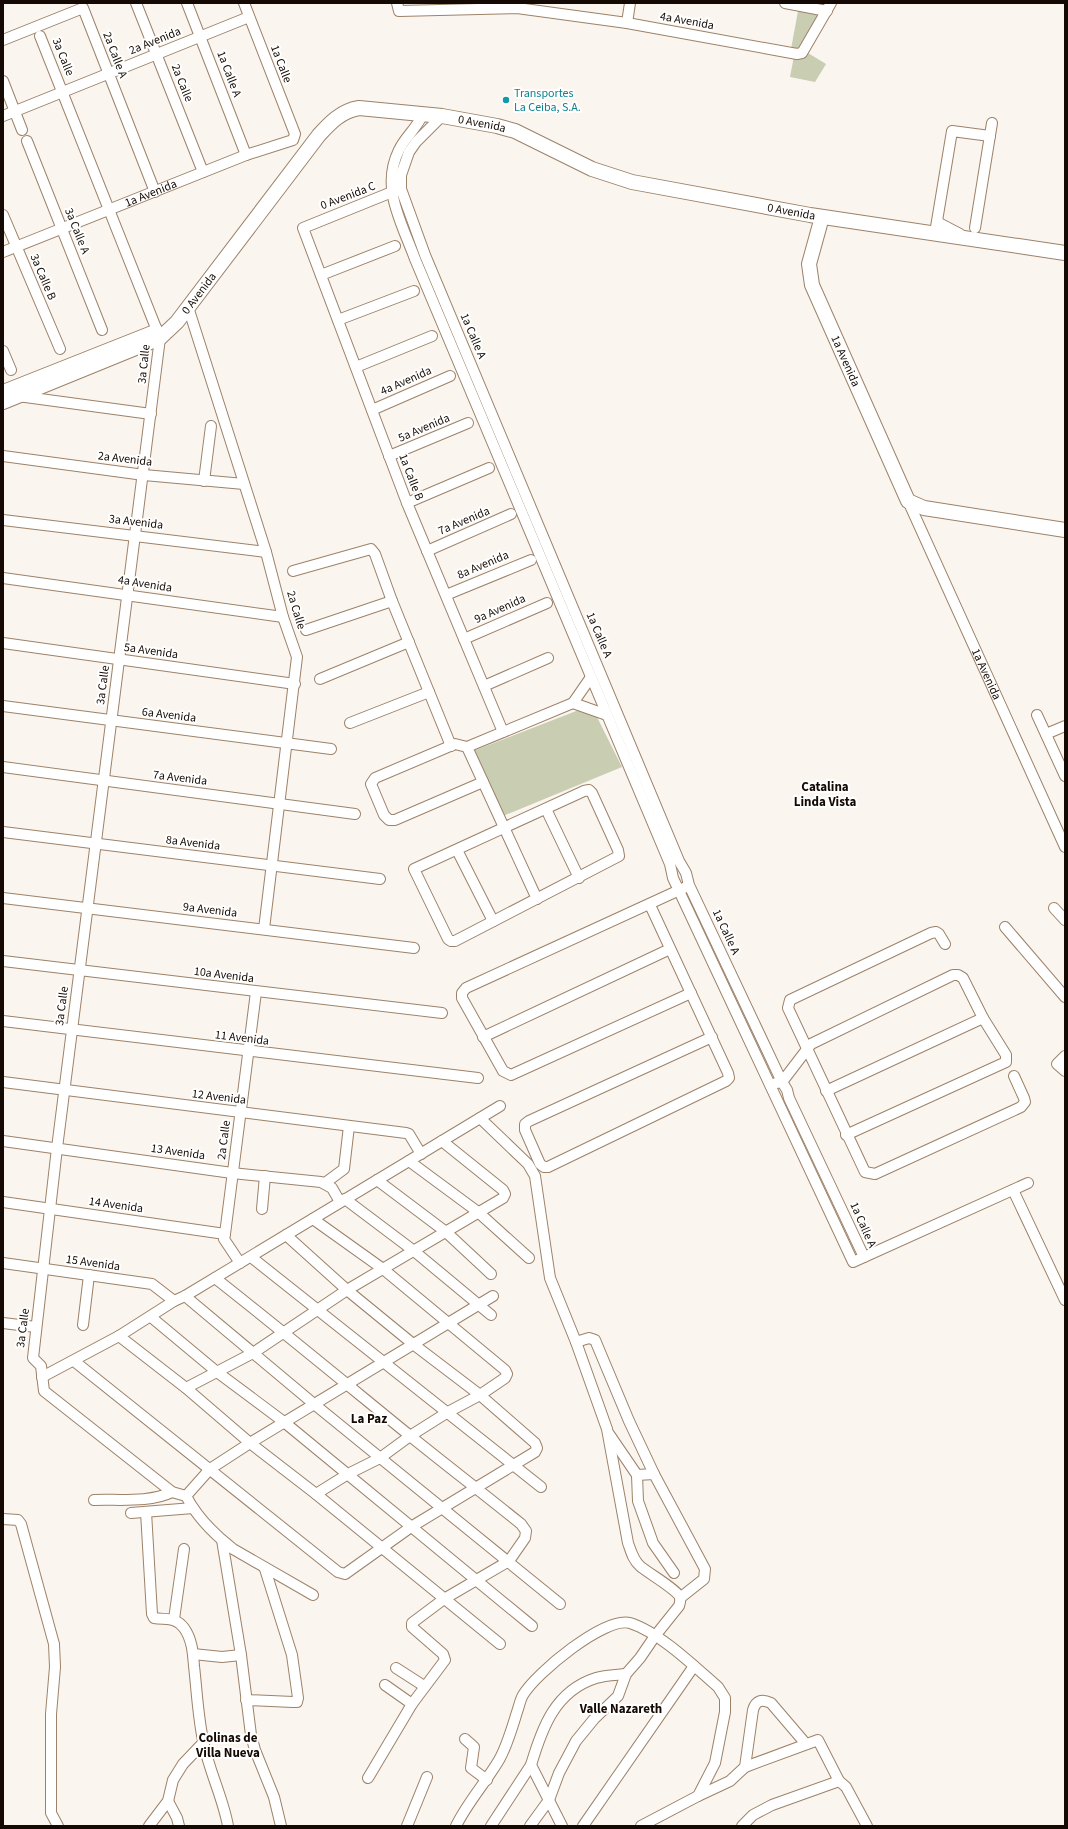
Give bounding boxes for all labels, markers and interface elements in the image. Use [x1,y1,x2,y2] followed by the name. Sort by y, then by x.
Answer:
[659,8,715,34] street label: 4a Avenida
[127,23,183,59] street label: 2a Avenida
[98,29,132,81] street label: 2a Calle A
[48,36,78,78] street label: 3a Calle
[266,43,296,85] street label: 1a Calle
[212,48,246,100] street label: 1a Calle A
[167,62,197,104] street label: 2a Calle
[514,85,581,116] place label: Transportes La Ceiba, S.A.
[501,95,511,105] marker: Transportes La Ceiba, S.A.
[457,111,508,137] street label: 0 Avenida
[122,175,179,211] street label: 1a Avenida
[318,178,378,214] street label: 0 Avenida C
[766,199,817,224] street label: 0 Avenida
[60,205,94,257] street label: 3a Calle A
[26,251,60,303] street label: 3a Calle B
[177,269,220,318] street label: 0 Avenida
[456,310,490,362] street label: 1a Calle A
[827,332,865,389] street label: 1a Avenida
[133,343,155,384] street label: 3a Calle
[378,362,434,400] street label: 4a Avenida
[396,410,452,446] street label: 5a Avenida
[97,447,153,471] street label: 2a Avenida
[394,451,428,503] street label: 1a Calle B
[436,503,492,539] street label: 7a Avenida
[108,510,164,534] street label: 3a Avenida
[455,547,511,583] street label: 8a Avenida
[117,571,173,597] street label: 4a Avenida
[282,589,310,631] street label: 2a Calle
[472,590,528,628] street label: 9a Avenida
[582,609,616,661] street label: 1a Calle A
[123,639,179,663] street label: 5a Avenida
[967,646,1006,702] street label: 1a Avenida
[92,664,114,706] street label: 3a Calle
[141,703,197,727] street label: 6a Avenida
[152,766,208,790] street label: 7a Avenida
[794,778,856,811] district label: Catalina Linda Vista
[165,831,221,855] street label: 8a Avenida
[182,898,238,922] street label: 9a Avenida
[708,907,744,958] street label: 1a Calle A
[193,963,255,987] street label: 10a Avenida
[51,985,73,1027] street label: 3a Calle
[214,1026,270,1050] street label: 11 Avenida
[191,1085,247,1109] street label: 12 Avenida
[213,1119,235,1161] street label: 2a Calle
[150,1140,206,1164] street label: 13 Avenida
[88,1193,144,1217] street label: 14 Avenida
[845,1199,881,1251] street label: 1a Calle A
[65,1251,121,1275] street label: 15 Avenida
[12,1307,34,1349] street label: 3a Calle
[351,1410,387,1428] district label: La Paz
[579,1700,662,1718] district label: Valle Nazareth
[195,1729,260,1762] district label: Colinas de Villa Nueva

